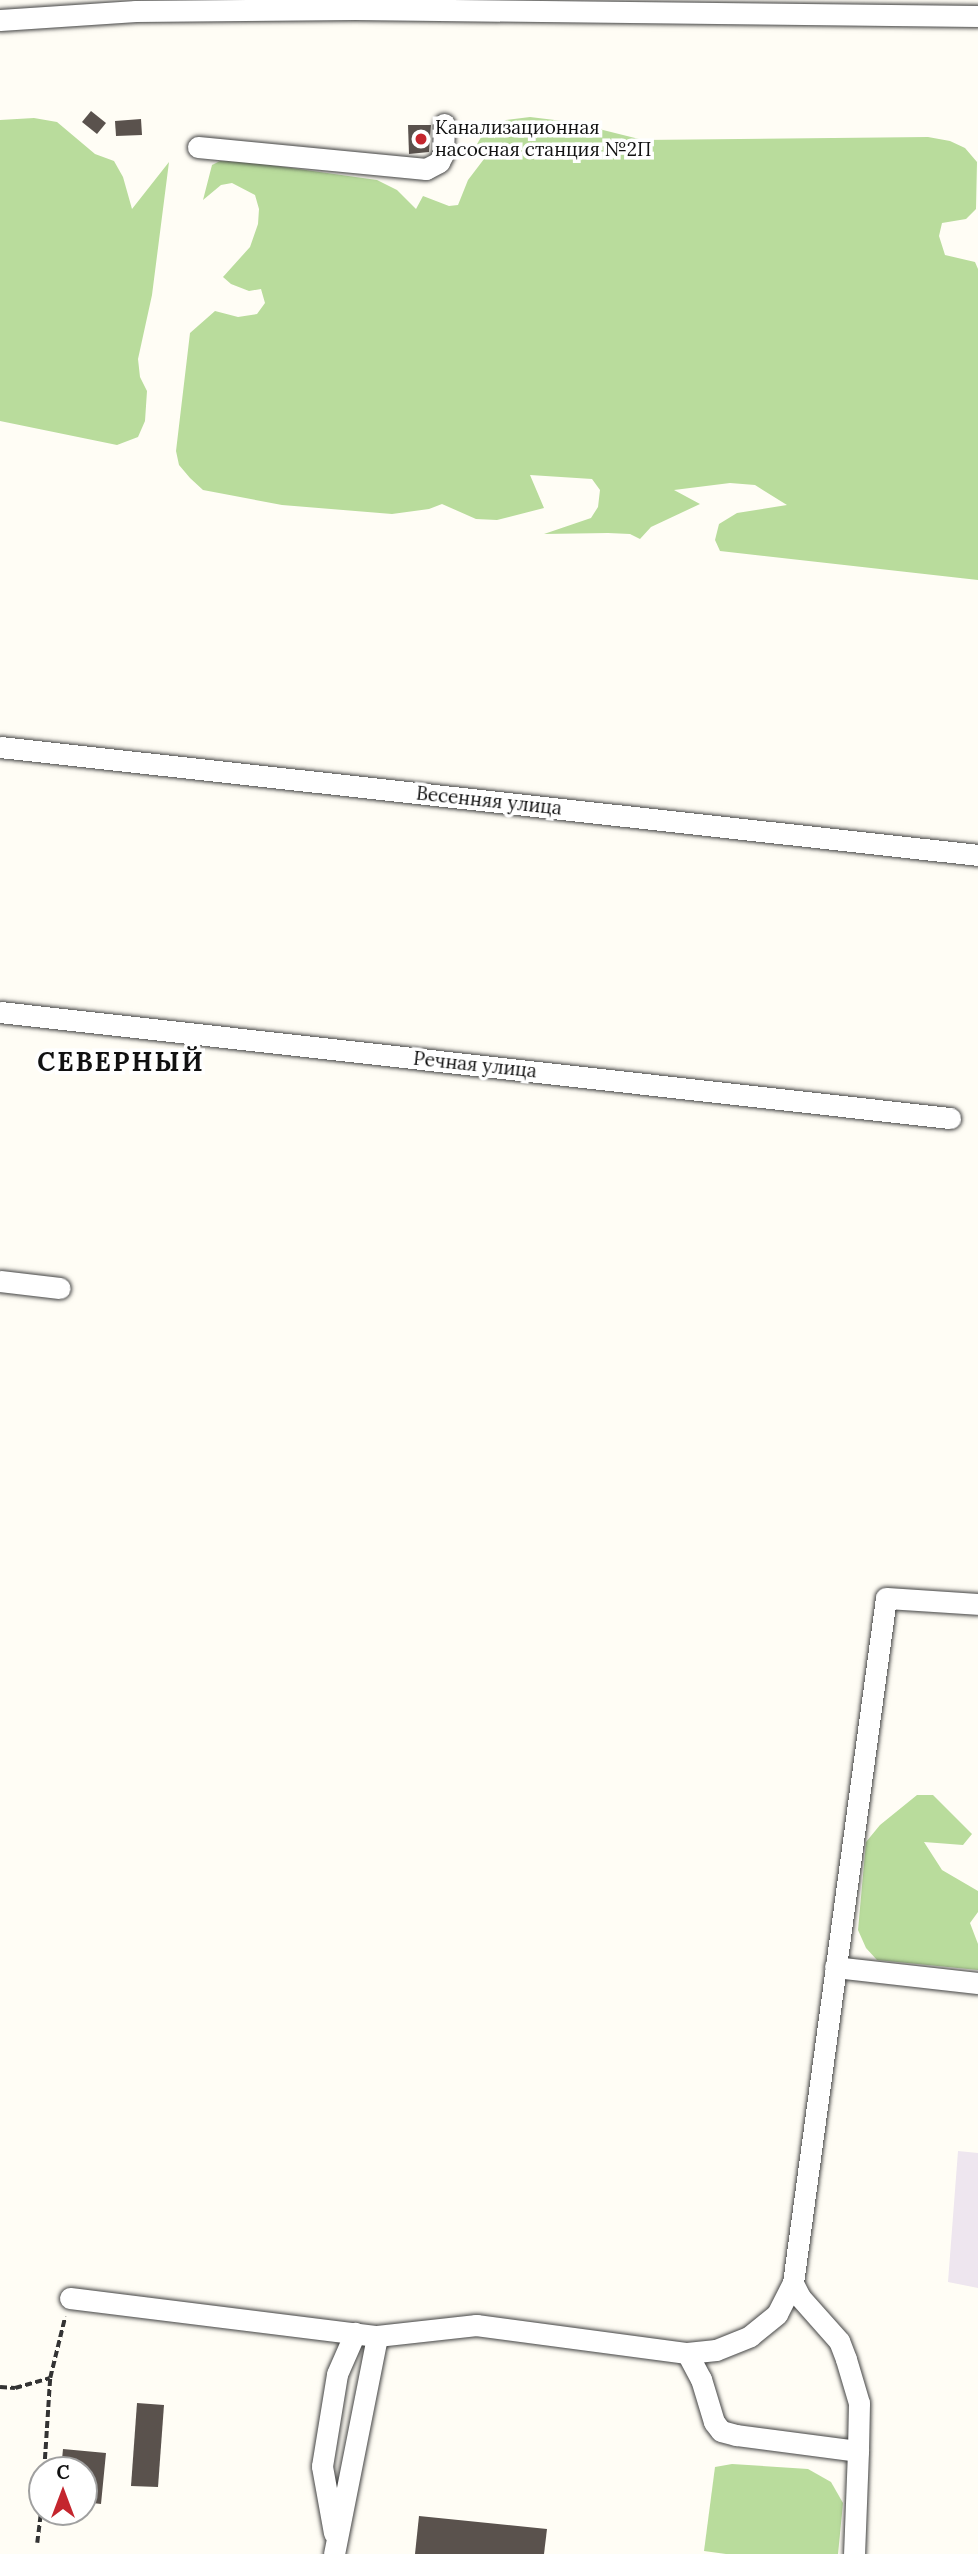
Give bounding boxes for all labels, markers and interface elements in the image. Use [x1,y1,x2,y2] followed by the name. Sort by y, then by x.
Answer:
[435,117,652,161] place label: Канализационная насосная станция №2П
[413,131,429,147] marker: Канализационная насосная станция №2П
[415,782,563,820] street label: Весенняя улица
[38,1046,204,1078] district label: СЕВЕРНЫЙ
[412,1047,538,1083] street label: Речная улица
[28,2456,98,2526] north arrow
[56,2460,70,2484] text: С

